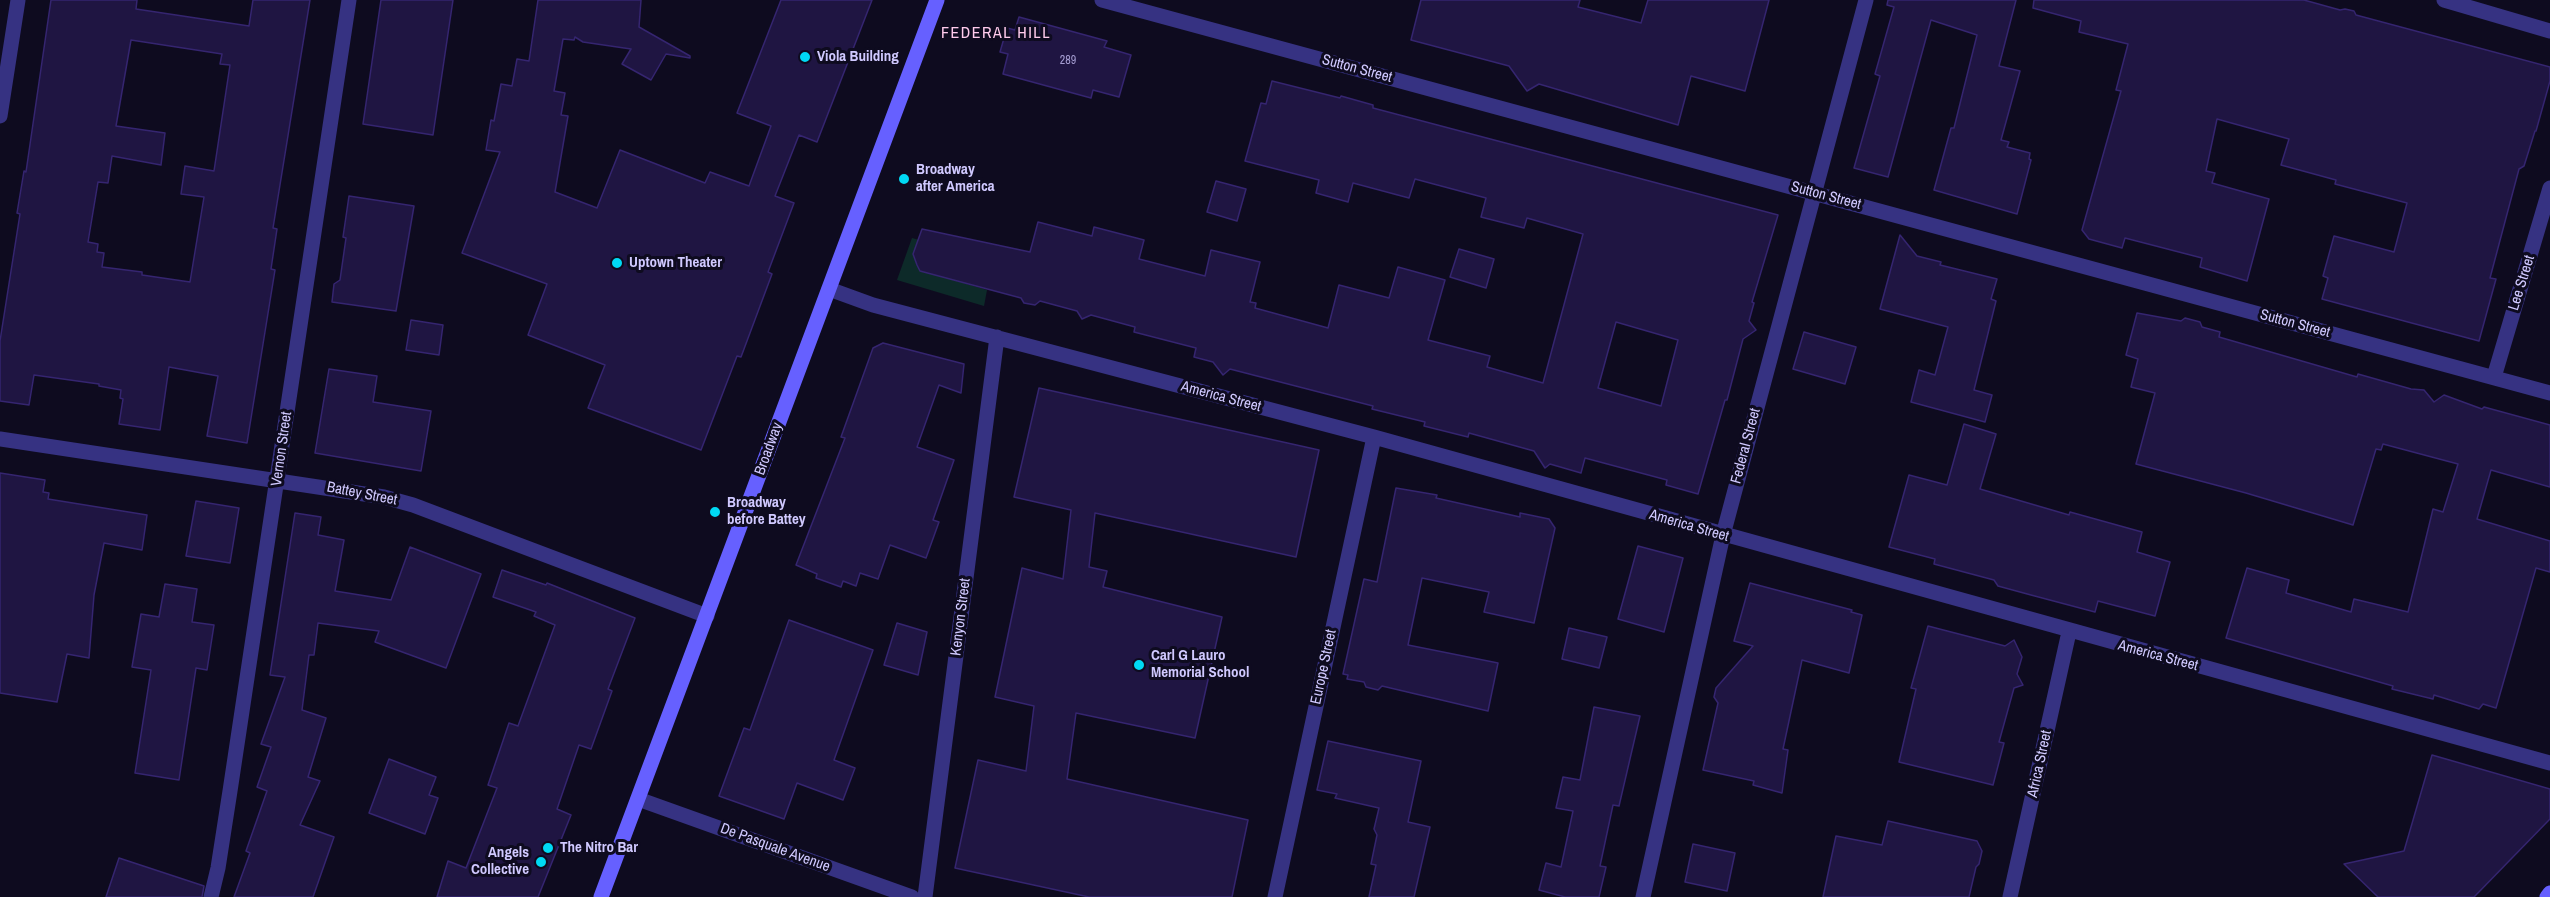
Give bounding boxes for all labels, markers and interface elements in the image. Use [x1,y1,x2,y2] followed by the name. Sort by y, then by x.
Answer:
[941,24,1051,44] district label: FEDERAL HILL
[817,48,899,66] place label: Viola Building
[798,50,812,64] marker: Viola Building
[1320,51,1394,87] street label: Sutton Street
[1060,54,1076,68] house number: 289
[916,161,995,196] place label: Broadway after America
[897,172,911,186] marker: Broadway after America
[1789,178,1863,214] street label: Sutton Street
[2505,253,2539,313] street label: Lee Street
[629,254,722,272] place label: Uptown Theater
[610,256,624,270] marker: Uptown Theater
[2258,306,2332,342] street label: Sutton Street
[1179,378,1263,416] street label: America Street
[1727,406,1765,486] street label: Federal Street
[268,411,296,487] street label: Vernon Street
[751,420,787,478] street label: Broadway
[325,478,399,510] street label: Battey Street
[727,494,806,529] place label: Broadway before Battey
[708,505,722,519] marker: Broadway before Battey
[1647,506,1731,546] street label: America Street
[947,577,975,657] street label: Kenyon Street
[1307,628,1341,706] street label: Europe Street
[2116,637,2200,675] street label: America Street
[1151,647,1249,682] place label: Carl G Lauro Memorial School
[1132,658,1146,672] marker: Carl G Lauro Memorial School
[2024,729,2056,799] street label: Africa Street
[718,820,832,876] street label: De Pasquale Avenue
[560,839,638,857] place label: The Nitro Bar
[541,841,555,855] marker: The Nitro Bar
[471,844,529,879] place label: Angels Collective
[534,855,548,869] marker: Angels Collective

